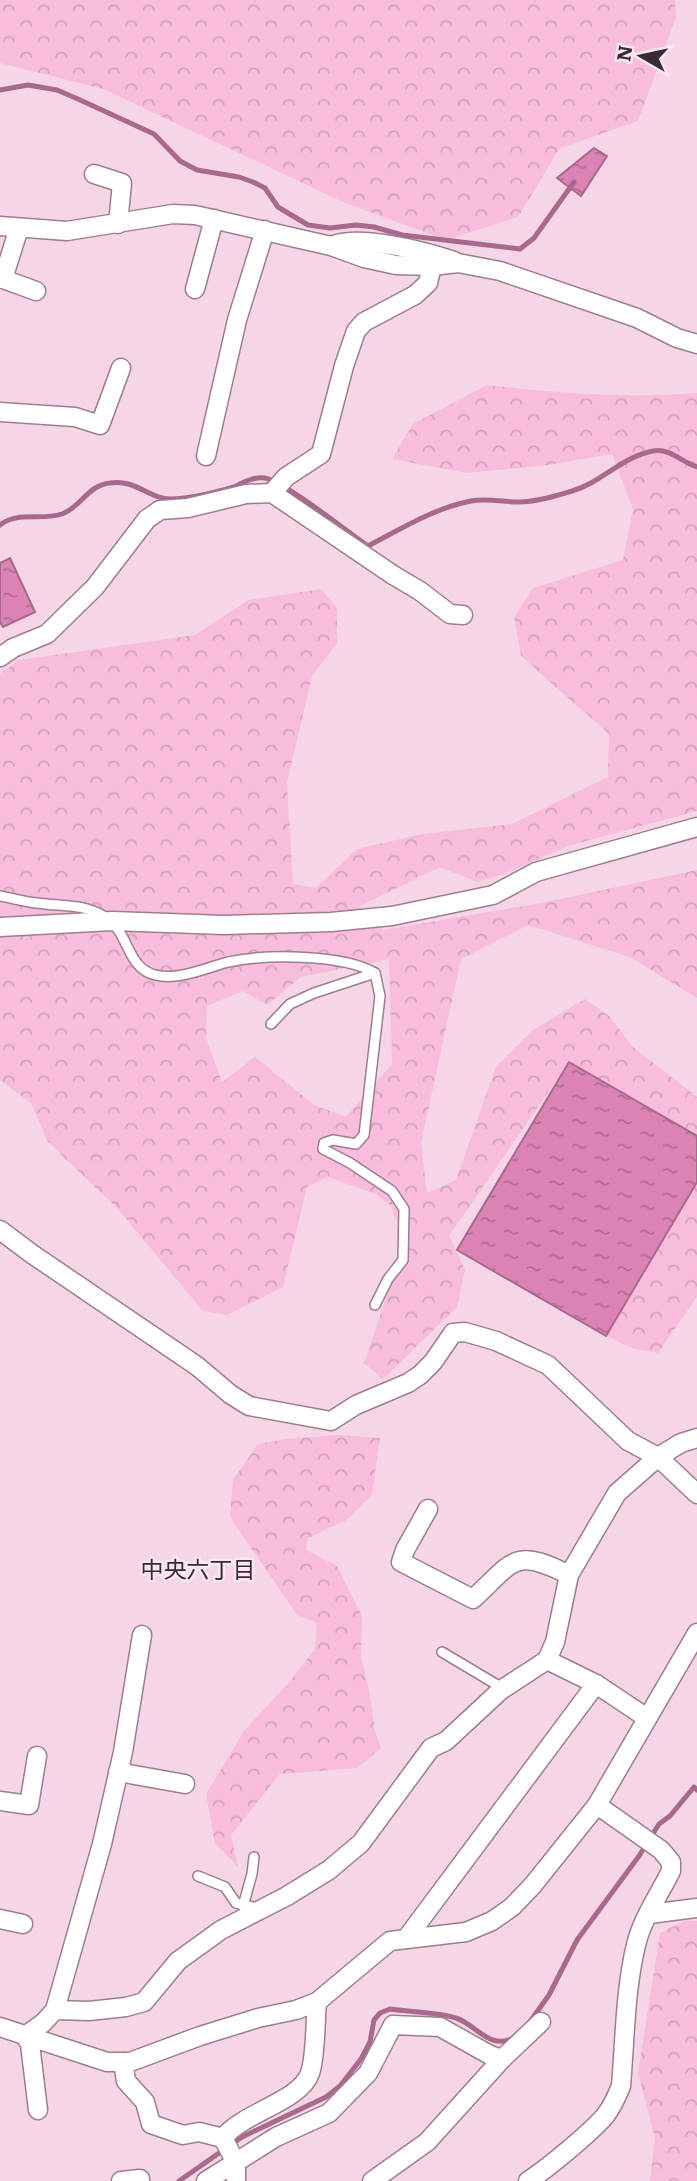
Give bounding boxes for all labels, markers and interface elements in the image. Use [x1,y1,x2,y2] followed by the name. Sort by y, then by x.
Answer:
[606,21,676,91] north arrow
[608,43,638,63] text: N
[141,1551,256,1585] district label: 中央六丁目

